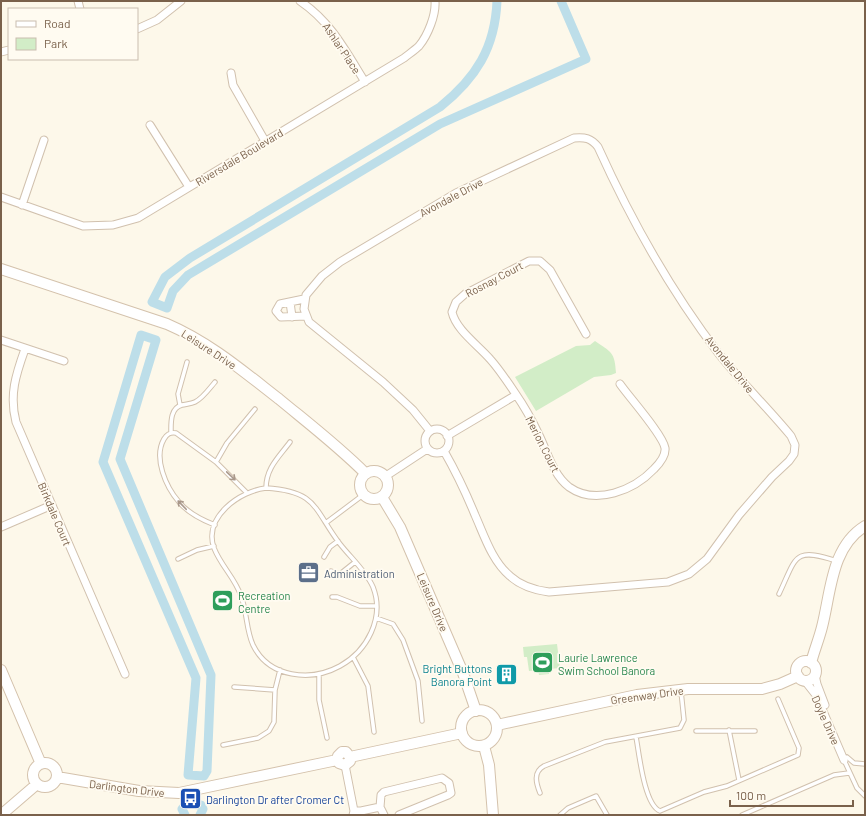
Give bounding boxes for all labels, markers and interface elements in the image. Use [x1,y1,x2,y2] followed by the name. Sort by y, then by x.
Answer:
[8,8,138,60] legend
[44,16,71,30] text: Road
[320,20,364,76] street label: Ashlar Place
[44,36,68,50] text: Park
[193,126,285,188] street label: Riversdale Boulevard
[417,175,485,219] street label: Avondale Drive
[463,258,525,300] street label: Rosnay Court
[179,326,239,372] street label: Leisure Drive
[703,333,757,395] street label: Avondale Drive
[523,414,563,474] street label: Merion Court
[226,471,236,481] one-way arrow
[36,480,74,548] street label: Birkdale Court
[177,500,187,510] one-way arrow
[295,560,321,586] office icon: Administration
[324,567,395,580] place label: Administration
[415,571,451,633] street label: Leisure Drive
[209,588,235,614] sports icon: Recreation Centre
[238,589,290,615] place label: Recreation Centre
[530,650,556,676] sports icon: Laurie Lawrence Swim School Banora
[558,651,655,677] place label: Laurie Lawrence Swim School Banora
[494,661,520,687] building icon: Bright Buttons Banora Point
[423,662,492,688] place label: Bright Buttons Banora Point
[610,683,684,707] street label: Greenway Drive
[809,693,843,747] street label: Doyle Drive
[88,777,166,799] street label: Darlington Drive
[730,782,853,808] scale bar
[178,786,204,812] bus stop icon: Darlington Dr after Cromer Ct
[736,788,766,802] text: 100 m
[206,793,344,806] place label: Darlington Dr after Cromer Ct

